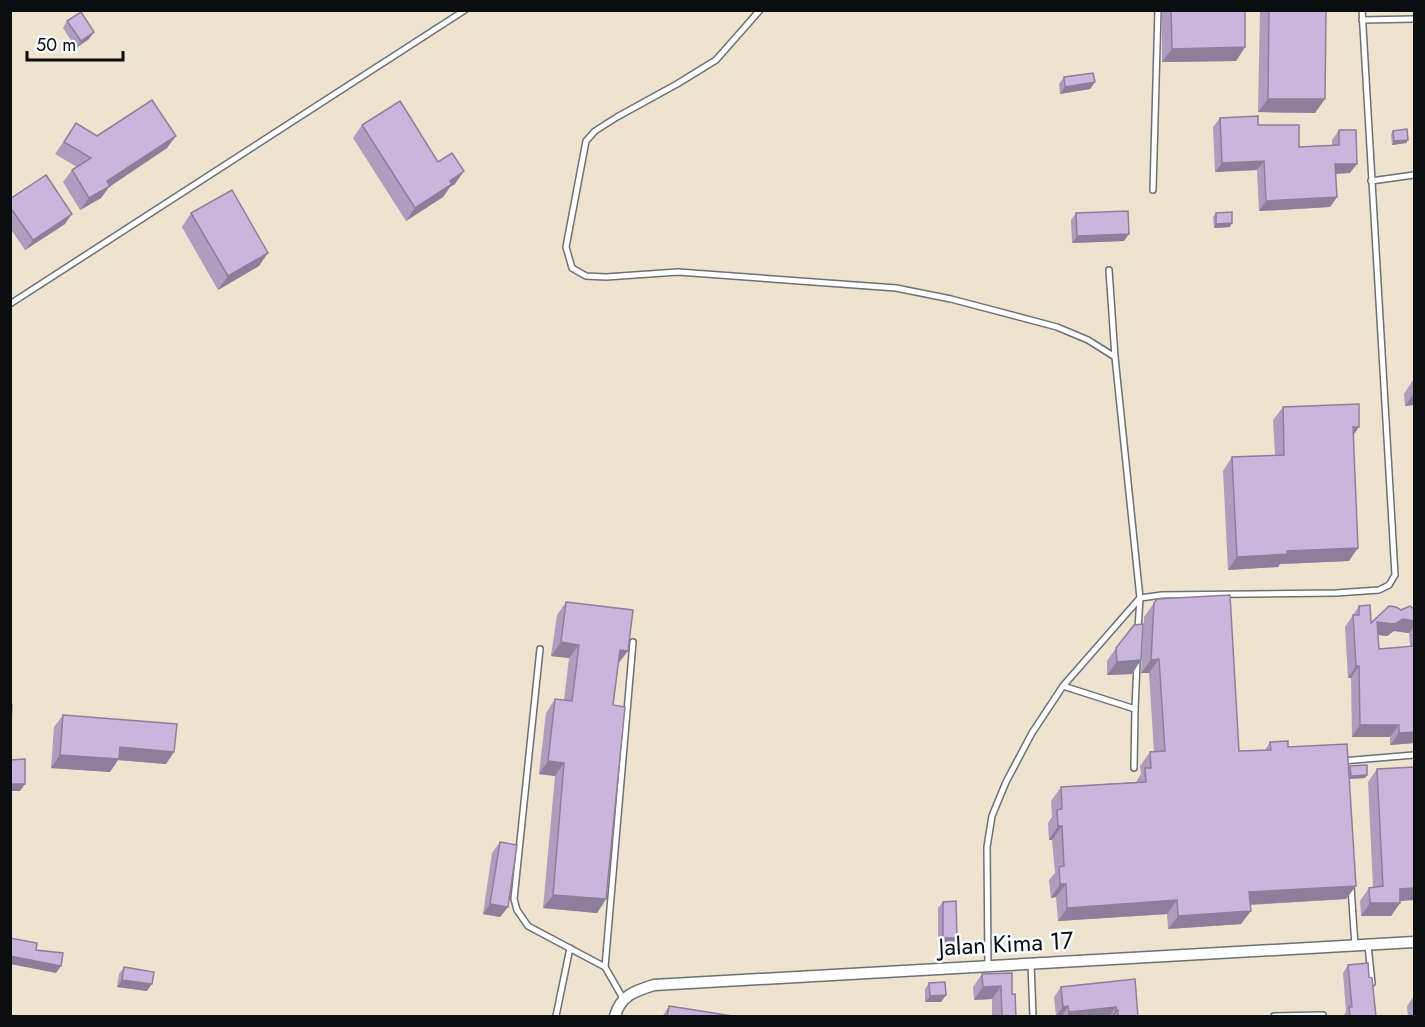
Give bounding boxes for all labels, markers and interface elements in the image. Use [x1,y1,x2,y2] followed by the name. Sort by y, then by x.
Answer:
[27,24,123,62] scale bar
[36,32,76,58] text: 50 m
[935,922,1075,965] street label: Jalan Kima 17

